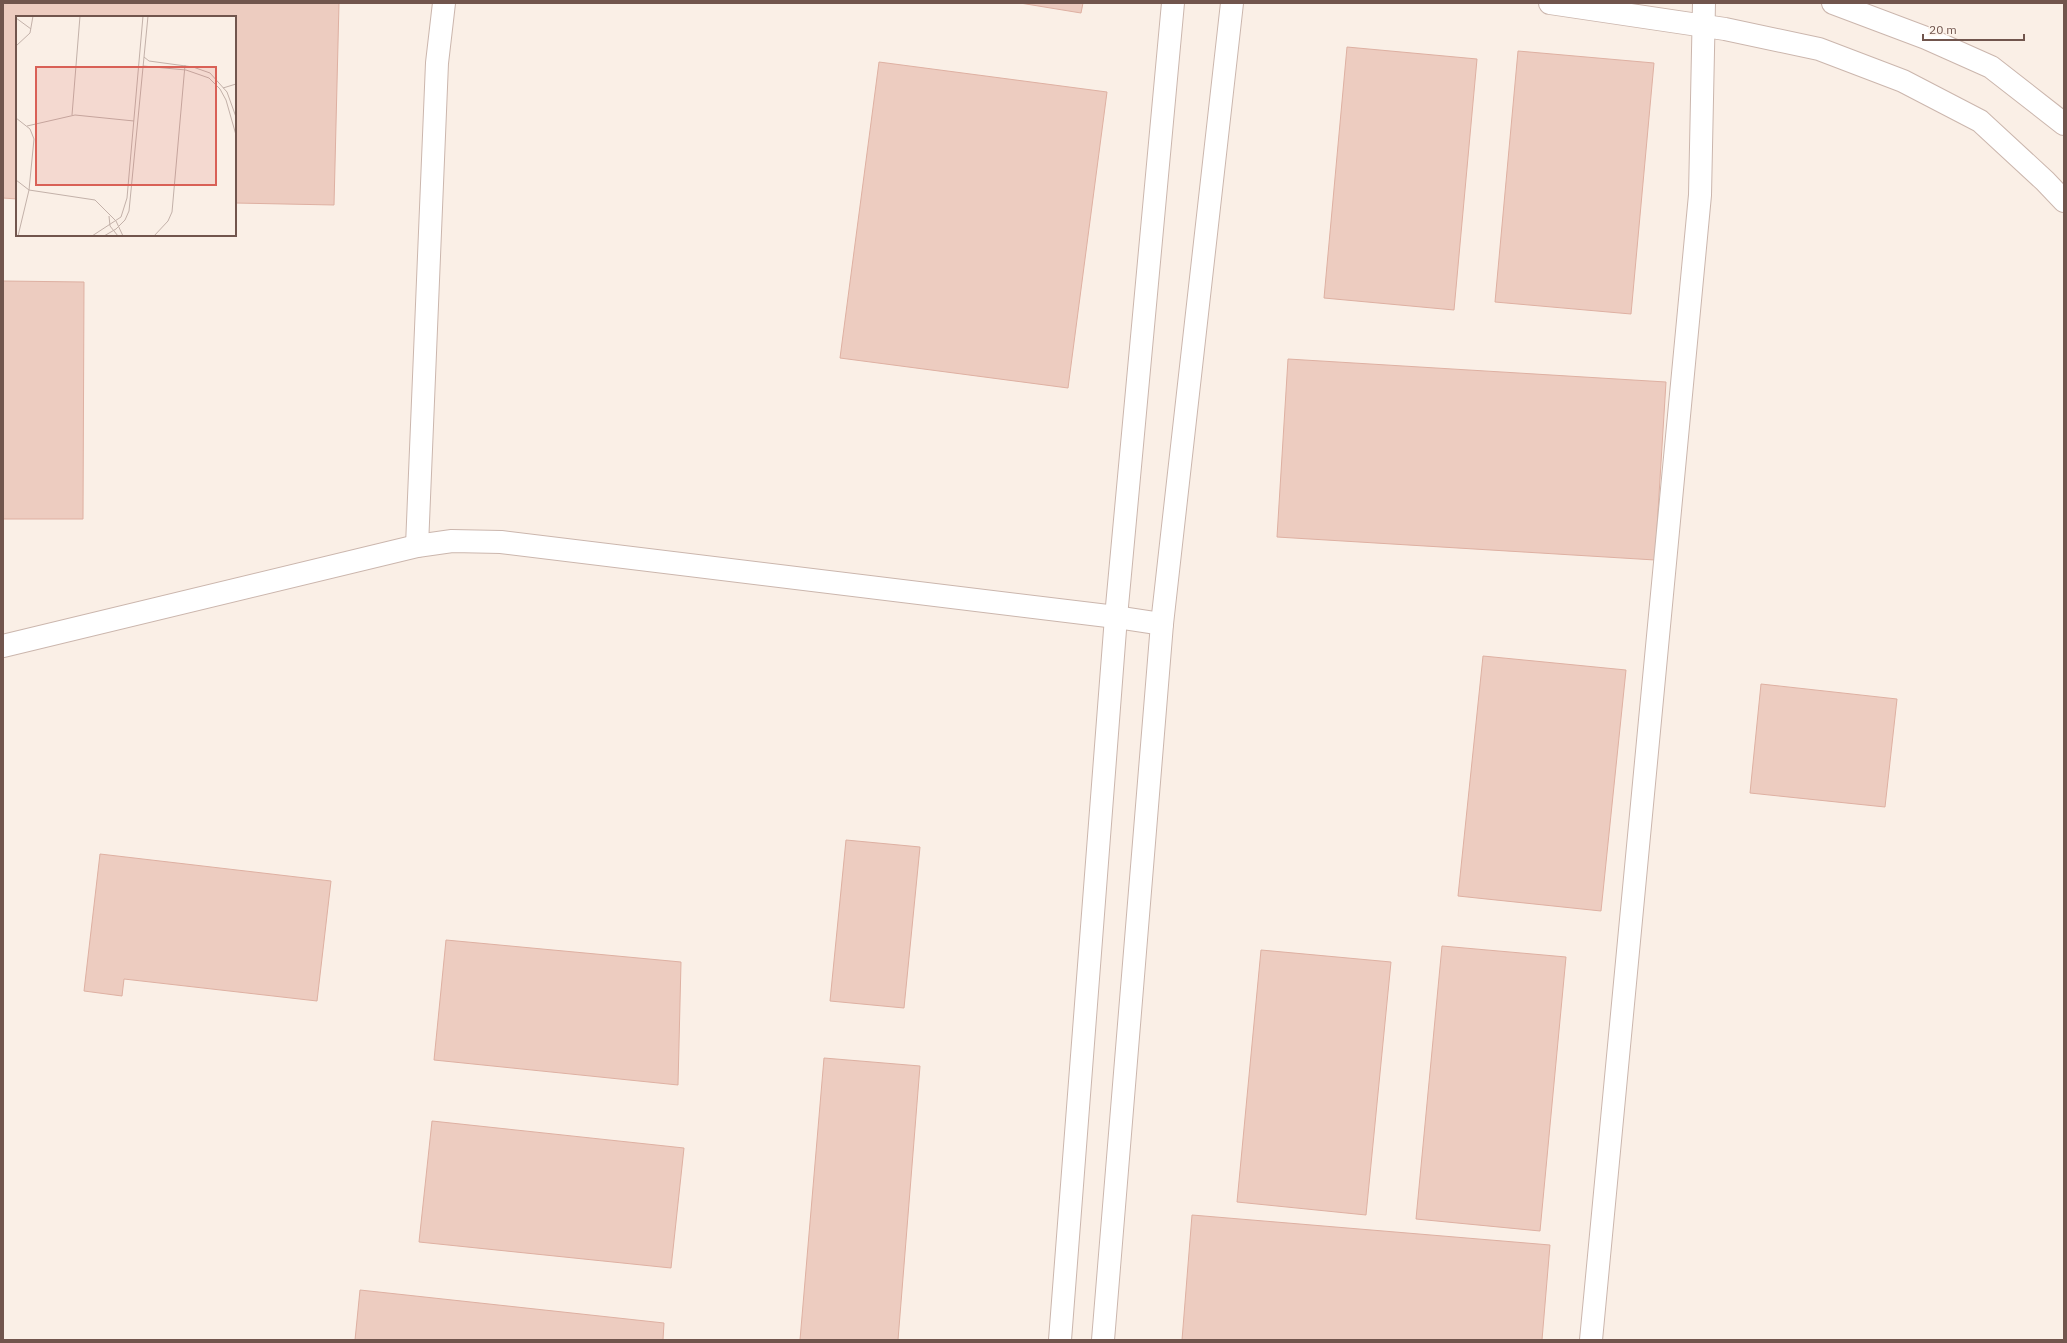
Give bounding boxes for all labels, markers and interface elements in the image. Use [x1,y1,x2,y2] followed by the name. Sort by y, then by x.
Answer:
[16,16,236,236] inset map
[1923,16,2024,42] scale bar
[1929,22,1957,37] text: 20 m

